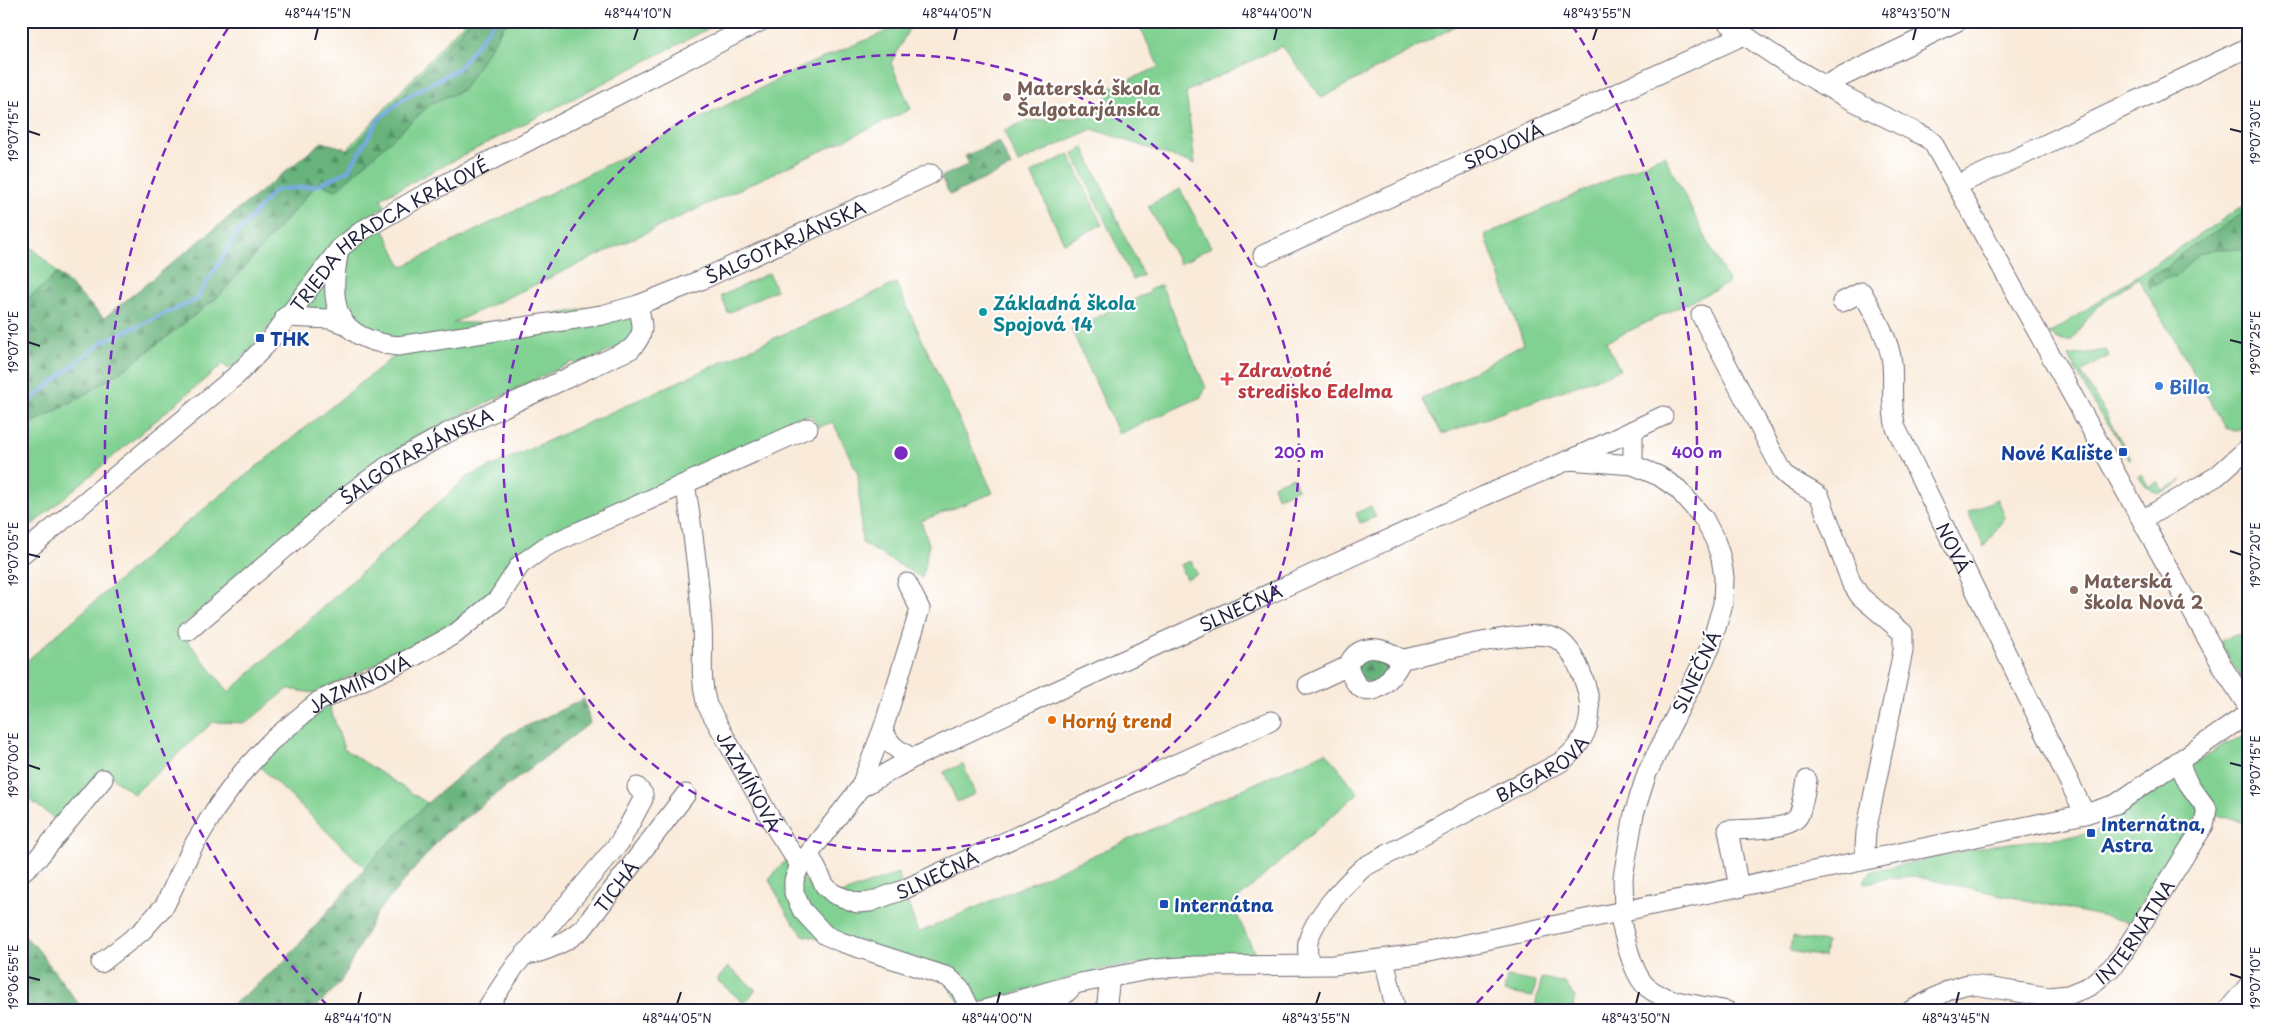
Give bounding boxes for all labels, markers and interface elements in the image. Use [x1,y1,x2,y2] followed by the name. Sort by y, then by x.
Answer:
[285,4,351,22] text: 48°44'15"N
[604,4,672,22] text: 48°44'10"N
[922,4,992,22] text: 48°44'05"N
[1242,4,1312,22] text: 48°44'00"N
[1563,4,1631,22] text: 48°43'55"N
[1881,4,1951,22] text: 48°43'50"N
[1017,74,1160,122] place label: Materská škola Šalgotarjánska
[1001,91,1013,103] marker: Materská škola Šalgotarjánska
[4,100,22,162] text: 19°07'15"E
[2246,100,2264,164] text: 19°07'30"E
[1459,115,1548,175] street label: SPOJOVÁ
[283,150,493,317] street label: TRIEDA HRADCA KRÁLOVÉ
[701,193,870,290] street label: ŠALGOTARJÁNSKA
[993,289,1136,337] place label: Základná škola Spojová 14
[977,306,989,318] marker: Základná škola Spojová 14
[4,311,22,373] text: 19°07'10"E
[2246,311,2264,375] text: 19°07'25"E
[270,325,309,352] place label: THK
[254,332,266,344] marker: THK
[1238,356,1393,404] place label: Zdravotné stredisko Edelma
[1220,372,1234,386] marker: Zdravotné stredisko Edelma
[2169,373,2210,400] place label: Billa
[2153,380,2165,392] marker: Billa
[334,400,497,510] street label: ŠALGOTARJÁNSKA
[2001,439,2113,466] place label: Nové Kalište
[1274,440,1324,463] text: 200 m
[1672,440,1722,463] text: 400 m
[892,444,910,462] centre of rings
[2117,446,2129,458] marker: Nové Kalište
[1931,517,1978,577] street label: NOVÁ
[4,522,22,586] text: 19°07'05"E
[2246,522,2264,588] text: 19°07'20"E
[2084,567,2204,615] place label: Materská škola Nová 2
[1194,576,1286,638] street label: SLNEČNÁ
[2068,584,2080,596] marker: Materská škola Nová 2
[1665,626,1727,718] street label: SLNEČNÁ
[301,647,414,719] street label: JAZMÍNOVÁ
[1062,707,1172,734] place label: Horný trend
[1046,714,1058,726] marker: Horný trend
[710,725,788,836] street label: JAZMÍNOVÁ
[1490,730,1594,808] street label: BAGAROVA
[4,732,22,798] text: 19°07'00"E
[2246,735,2264,797] text: 19°07'15"E
[2100,810,2205,858] place label: Internátna, Astra
[2085,827,2097,839] marker: Internátna, Astra
[892,843,983,905] street label: SLNEČNÁ
[587,854,644,918] street label: TICHÁ
[2088,874,2180,990] street label: INTERNÁTNA
[1174,891,1274,918] place label: Internátna
[1158,898,1170,910] marker: Internátna
[4,944,22,1010] text: 19°06'55"E
[2246,947,2264,1009] text: 19°07'10"E
[324,1009,392,1027] text: 48°44'10"N
[642,1009,712,1027] text: 48°44'05"N
[962,1009,1032,1027] text: 48°44'00"N
[1282,1009,1350,1027] text: 48°43'55"N
[1601,1009,1671,1027] text: 48°43'50"N
[1922,1009,1990,1027] text: 48°43'45"N

